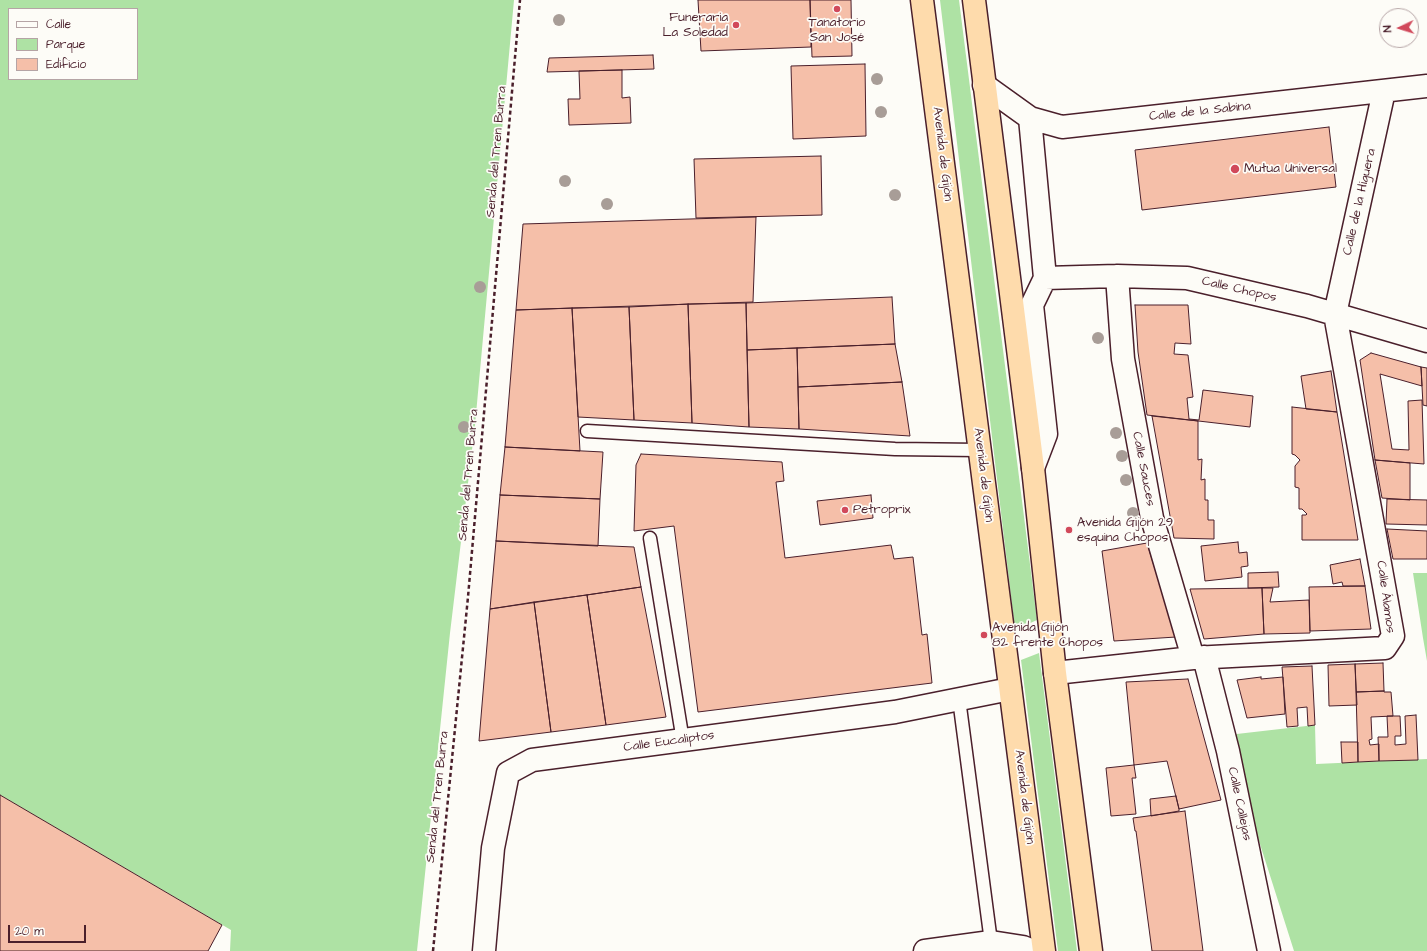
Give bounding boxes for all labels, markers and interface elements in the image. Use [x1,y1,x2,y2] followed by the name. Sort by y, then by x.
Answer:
[832,4,842,14] marker: Tanatorio San José
[8,8,138,80] legend
[1379,8,1419,48] north arrow
[662,10,728,41] place label: Funeraria La Soledad
[809,15,865,46] place label: Tanatorio San José
[46,16,71,33] text: Calle
[731,20,741,30] marker: Funeraria La Soledad
[1380,25,1395,33] text: N
[46,36,85,53] text: Parque
[46,56,86,73] text: Edificio
[483,86,511,218] street label: Senda del Tren Burra
[1148,99,1252,125] street label: Calle de la Sabina
[928,106,956,202] street label: Avenida de Gijón
[1340,147,1380,257] street label: Calle de la Higuera
[1244,161,1337,177] place label: Mutua Universal
[1229,163,1241,175] marker: Mutua Universal
[1200,274,1278,306] street label: Calle Chopos
[455,409,483,541] street label: Senda del Tren Burra
[969,427,997,523] street label: Avenida de Gijón
[1128,430,1158,508] street label: Calle Sauces
[853,502,911,518] place label: Petroprix
[840,505,850,515] marker: Petroprix
[1077,515,1173,546] place label: Avenida Gijón 29 esquina Chopos
[1064,525,1074,535] marker: Avenida Gijón 29 esquina Chopos
[1372,560,1398,634] street label: Calle Álamos
[992,620,1103,651] place label: Avenida Gijón 82 frente Chopos
[979,630,989,640] marker: Avenida Gijón 82 frente Chopos
[623,728,715,756] street label: Calle Eucaliptos
[423,730,453,864] street label: Senda del Tren Burra
[1010,749,1038,845] street label: Avenida de Gijón
[1224,766,1254,842] street label: Calle Callejas
[10,917,88,943] scale bar
[15,923,44,940] text: 20 m

